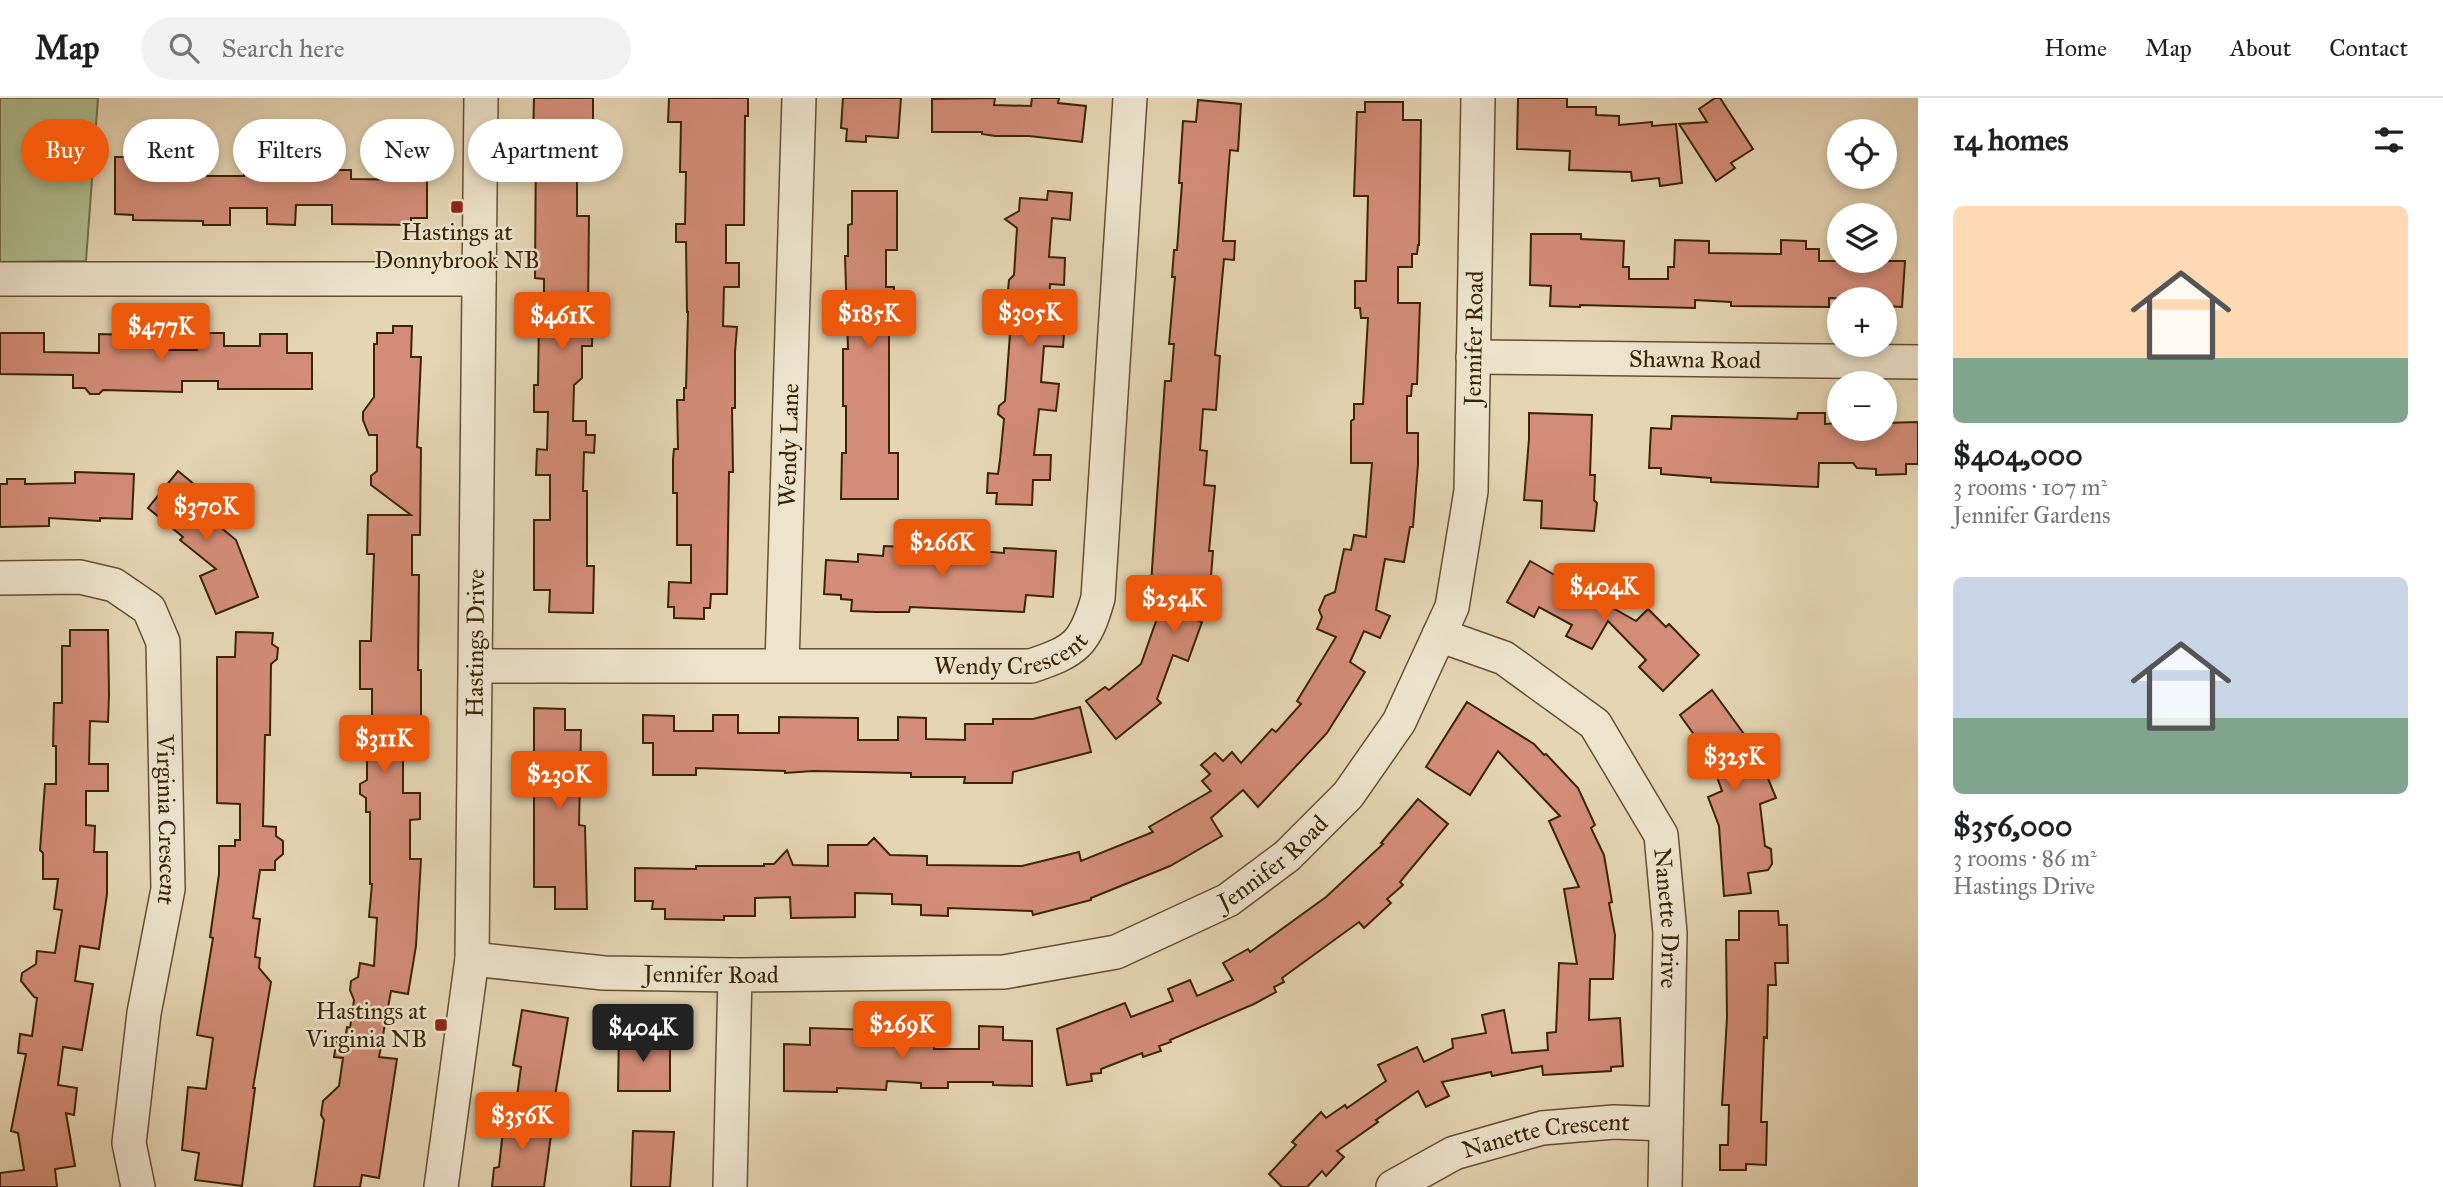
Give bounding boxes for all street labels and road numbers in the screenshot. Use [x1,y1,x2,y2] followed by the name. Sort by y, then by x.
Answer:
[1457,270,1490,409] street label: Jennifer Road
[1629,344,1761,375] street label: Shawna Road
[772,383,805,508] street label: Wendy Lane
[460,569,491,717] street label: Hastings Drive
[934,626,1095,681] street label: Wendy Crescent
[150,733,184,908] street label: Virginia Crescent
[1210,809,1334,919] street label: Jennifer Road
[1647,847,1685,989] street label: Nanette Drive
[640,959,779,990] street label: Jennifer Road
[1458,1107,1631,1165] street label: Nanette Crescent

